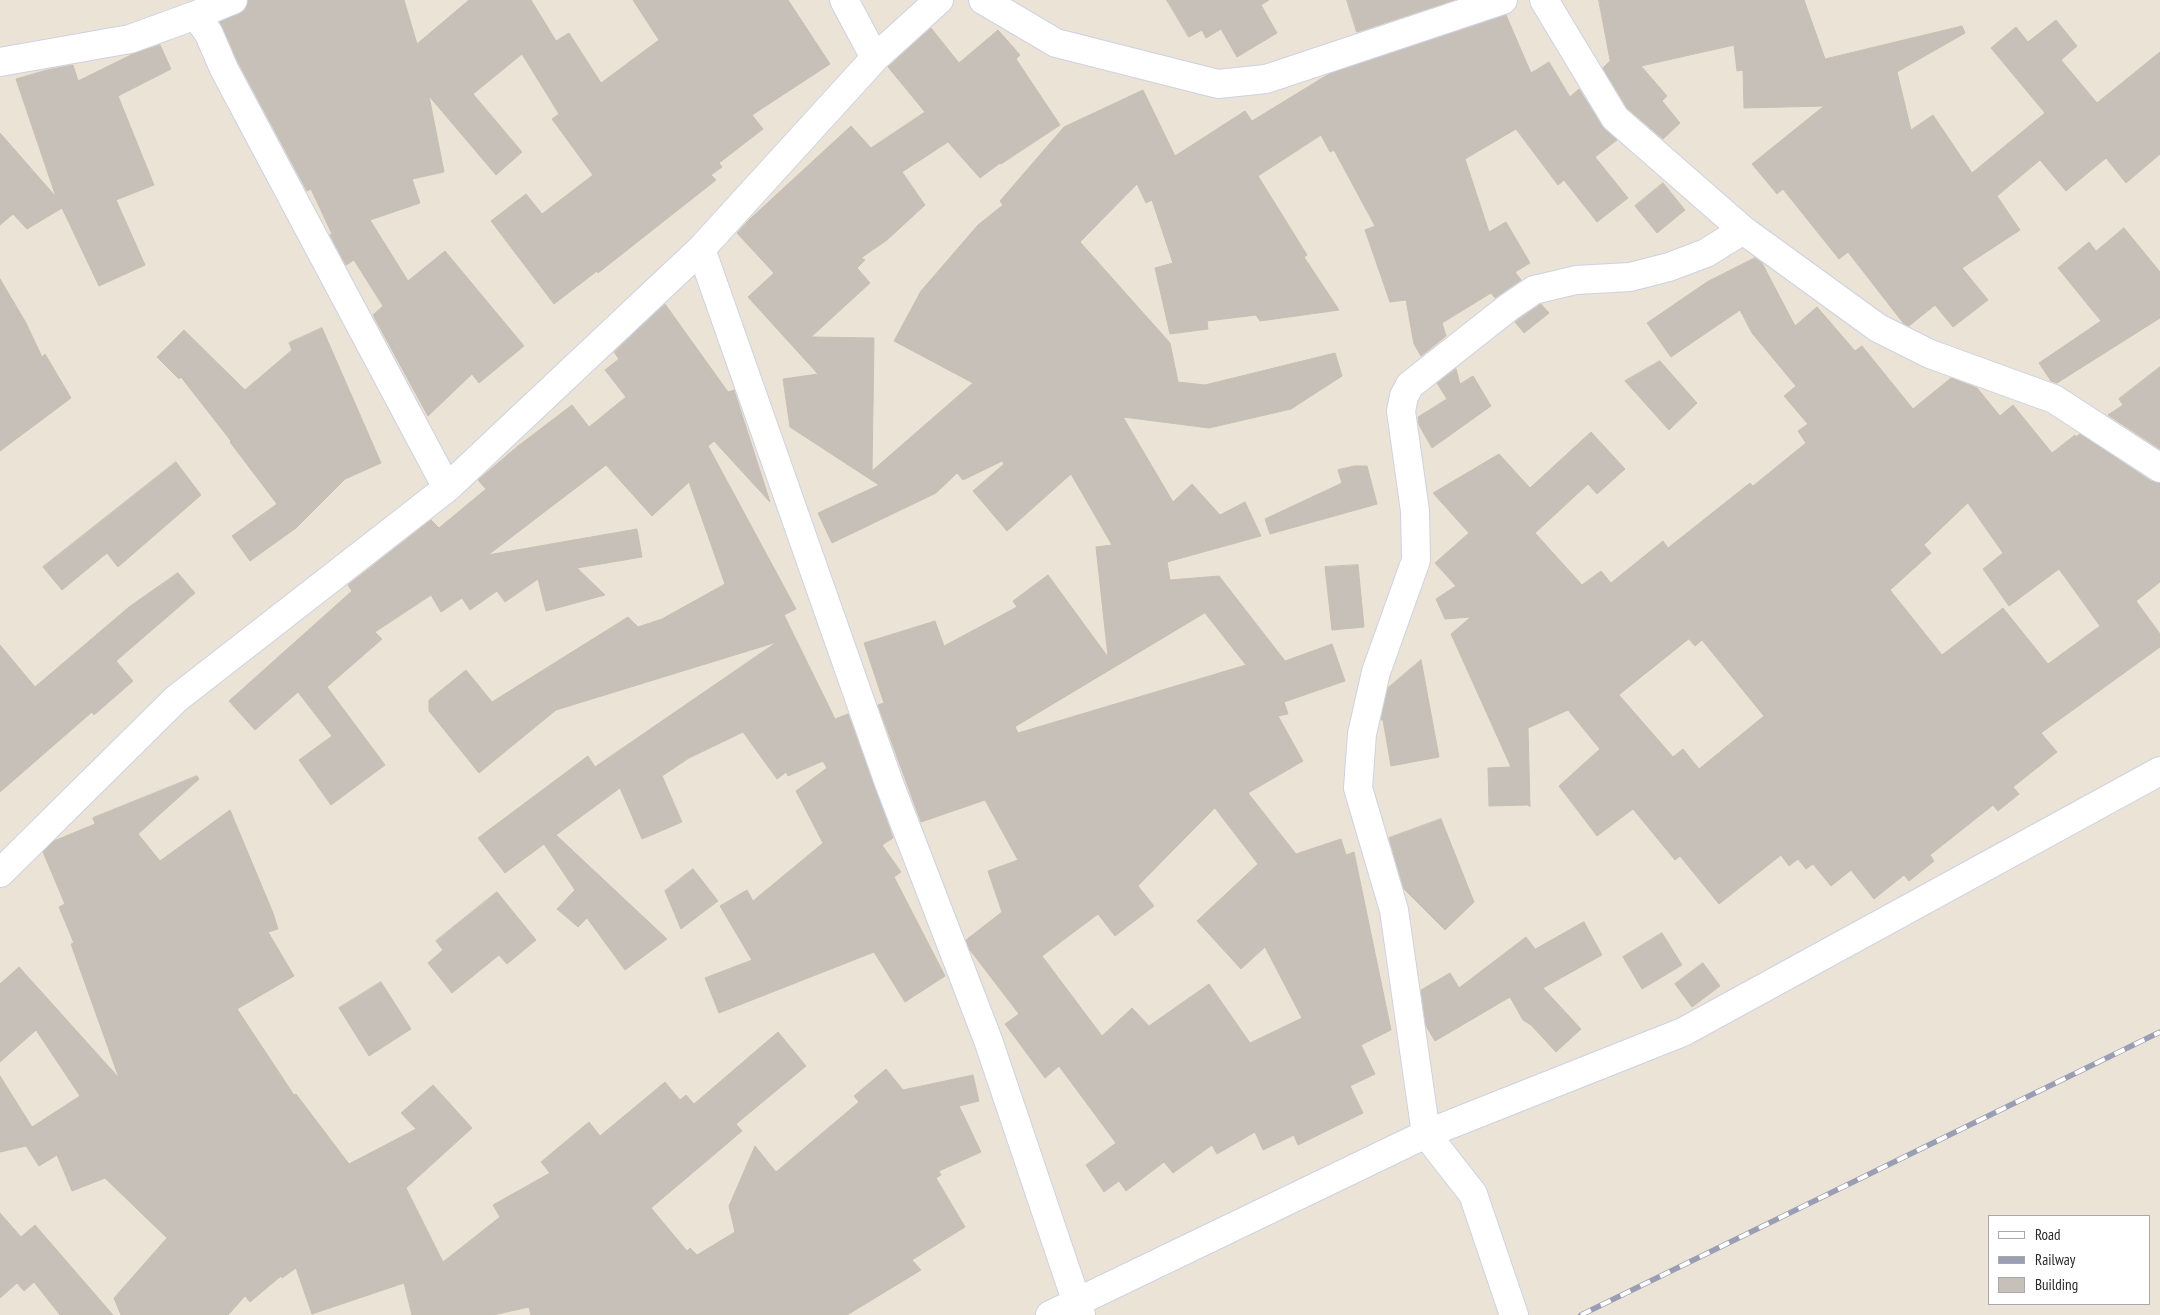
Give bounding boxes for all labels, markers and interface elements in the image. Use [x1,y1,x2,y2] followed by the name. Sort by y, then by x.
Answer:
[1988,1215,2150,1305] legend
[2035,1225,2061,1244] text: Road
[2035,1250,2075,1269] text: Railway
[2035,1275,2078,1294] text: Building

